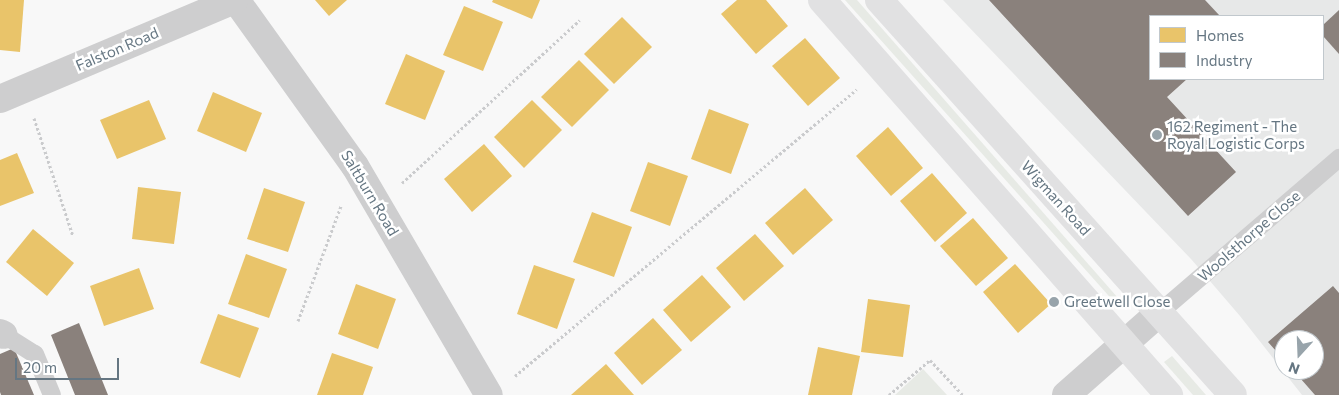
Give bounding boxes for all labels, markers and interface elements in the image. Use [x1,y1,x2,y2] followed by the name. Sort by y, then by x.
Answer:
[1149,15,1324,80] legend
[73,23,161,75] street label: Falston Road
[1196,26,1244,44] text: Homes
[1196,51,1253,69] text: Industry
[1167,117,1305,152] place label: 162 Regiment - The Royal Logistic Corps
[1151,129,1163,141] marker: 162 Regiment - The Royal Logistic Corps
[337,147,403,239] street label: Saltburn Road
[1018,157,1094,239] street label: Wigman Road
[1194,187,1304,285] street label: Woolsthorpe Close
[1064,293,1170,311] place label: Greetwell Close
[1048,296,1060,308] marker: Greetwell Close
[1274,330,1324,380] north arrow
[18,348,121,380] scale bar
[23,358,57,376] text: 20 m
[1286,359,1302,378] text: N

